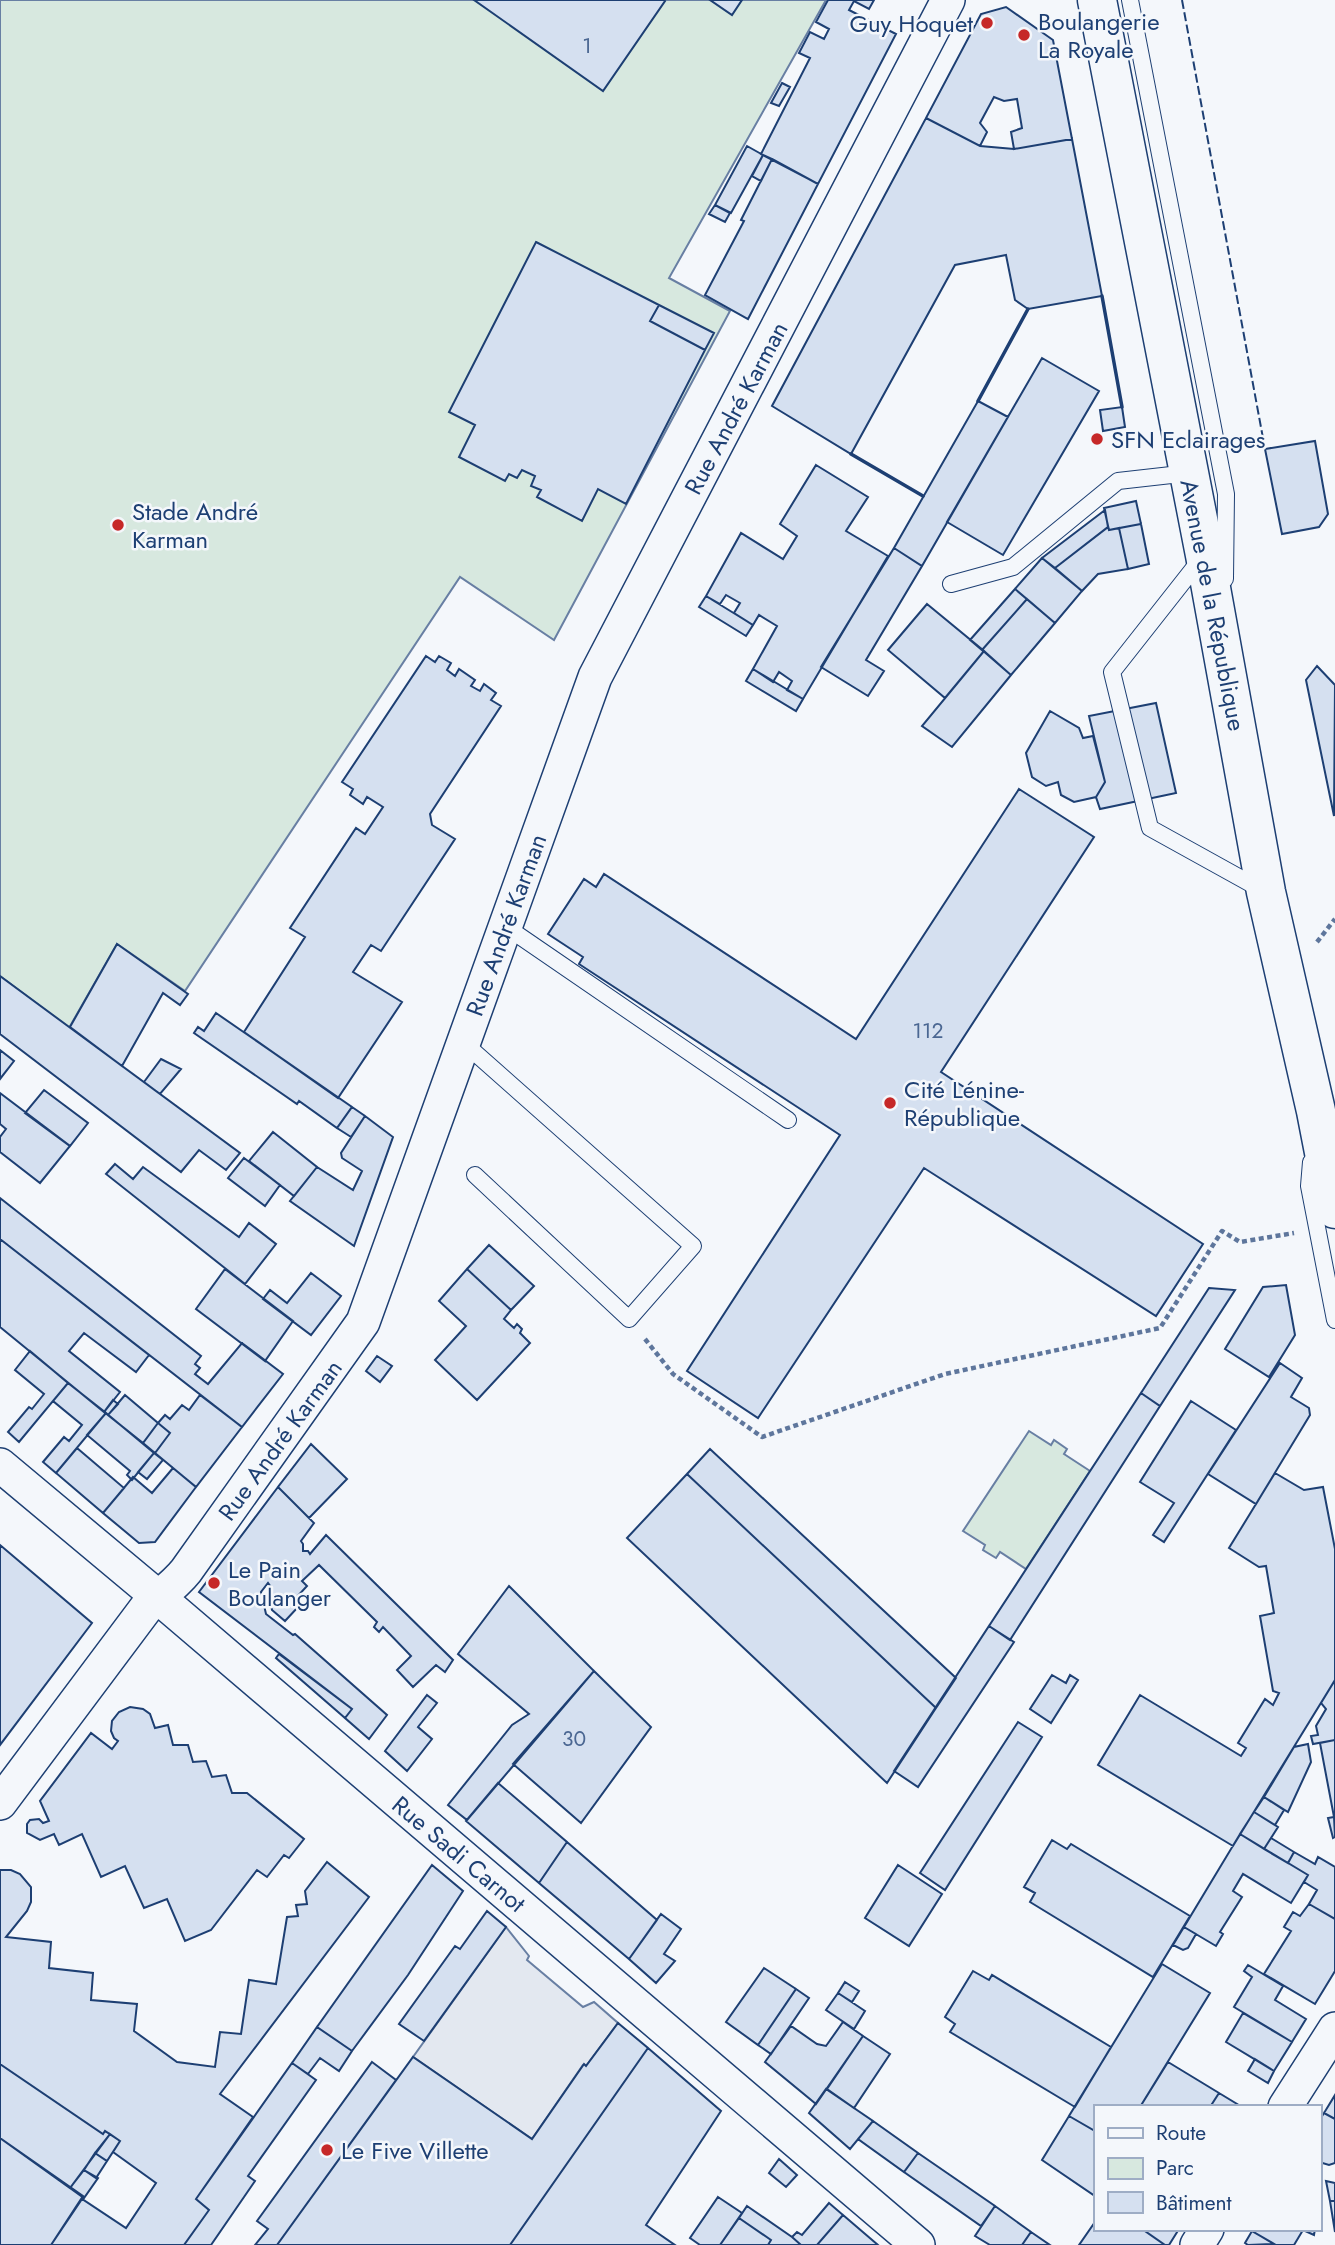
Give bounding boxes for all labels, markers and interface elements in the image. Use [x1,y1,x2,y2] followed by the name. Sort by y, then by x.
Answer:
[1038,4,1160,67] place label: Boulangerie La Royale
[849,6,973,41] place label: Guy Hoquet
[979,15,995,31] marker: Guy Hoquet
[1016,27,1032,43] marker: Boulangerie La Royale
[582,31,592,61] house number: 1
[676,315,796,501] street label: Rue André Karman
[1111,422,1265,457] place label: SFN Eclairages
[1089,431,1105,447] marker: SFN Eclairages
[1171,476,1255,734] street label: Avenue de la République
[132,494,258,557] place label: Stade André Karman
[110,517,126,533] marker: Stade André Karman
[457,829,555,1021] street label: Rue André Karman
[913,1016,943,1046] house number: 112
[904,1072,1024,1135] place label: Cité Lénine- République
[882,1095,898,1111] marker: Cité Lénine- République
[210,1352,350,1528] street label: Rue André Karman
[228,1552,332,1615] place label: Le Pain Boulanger
[206,1575,222,1591] marker: Le Pain Boulanger
[562,1724,586,1754] house number: 30
[385,1788,534,1921] street label: Rue Sadi Carnot
[1094,2105,1321,2231] legend
[1156,2118,1206,2148] text: Route
[341,2133,489,2168] place label: Le Five Villette
[319,2142,335,2158] marker: Le Five Villette
[1156,2153,1194,2183] text: Parc
[1156,2188,1232,2218] text: Bâtiment

